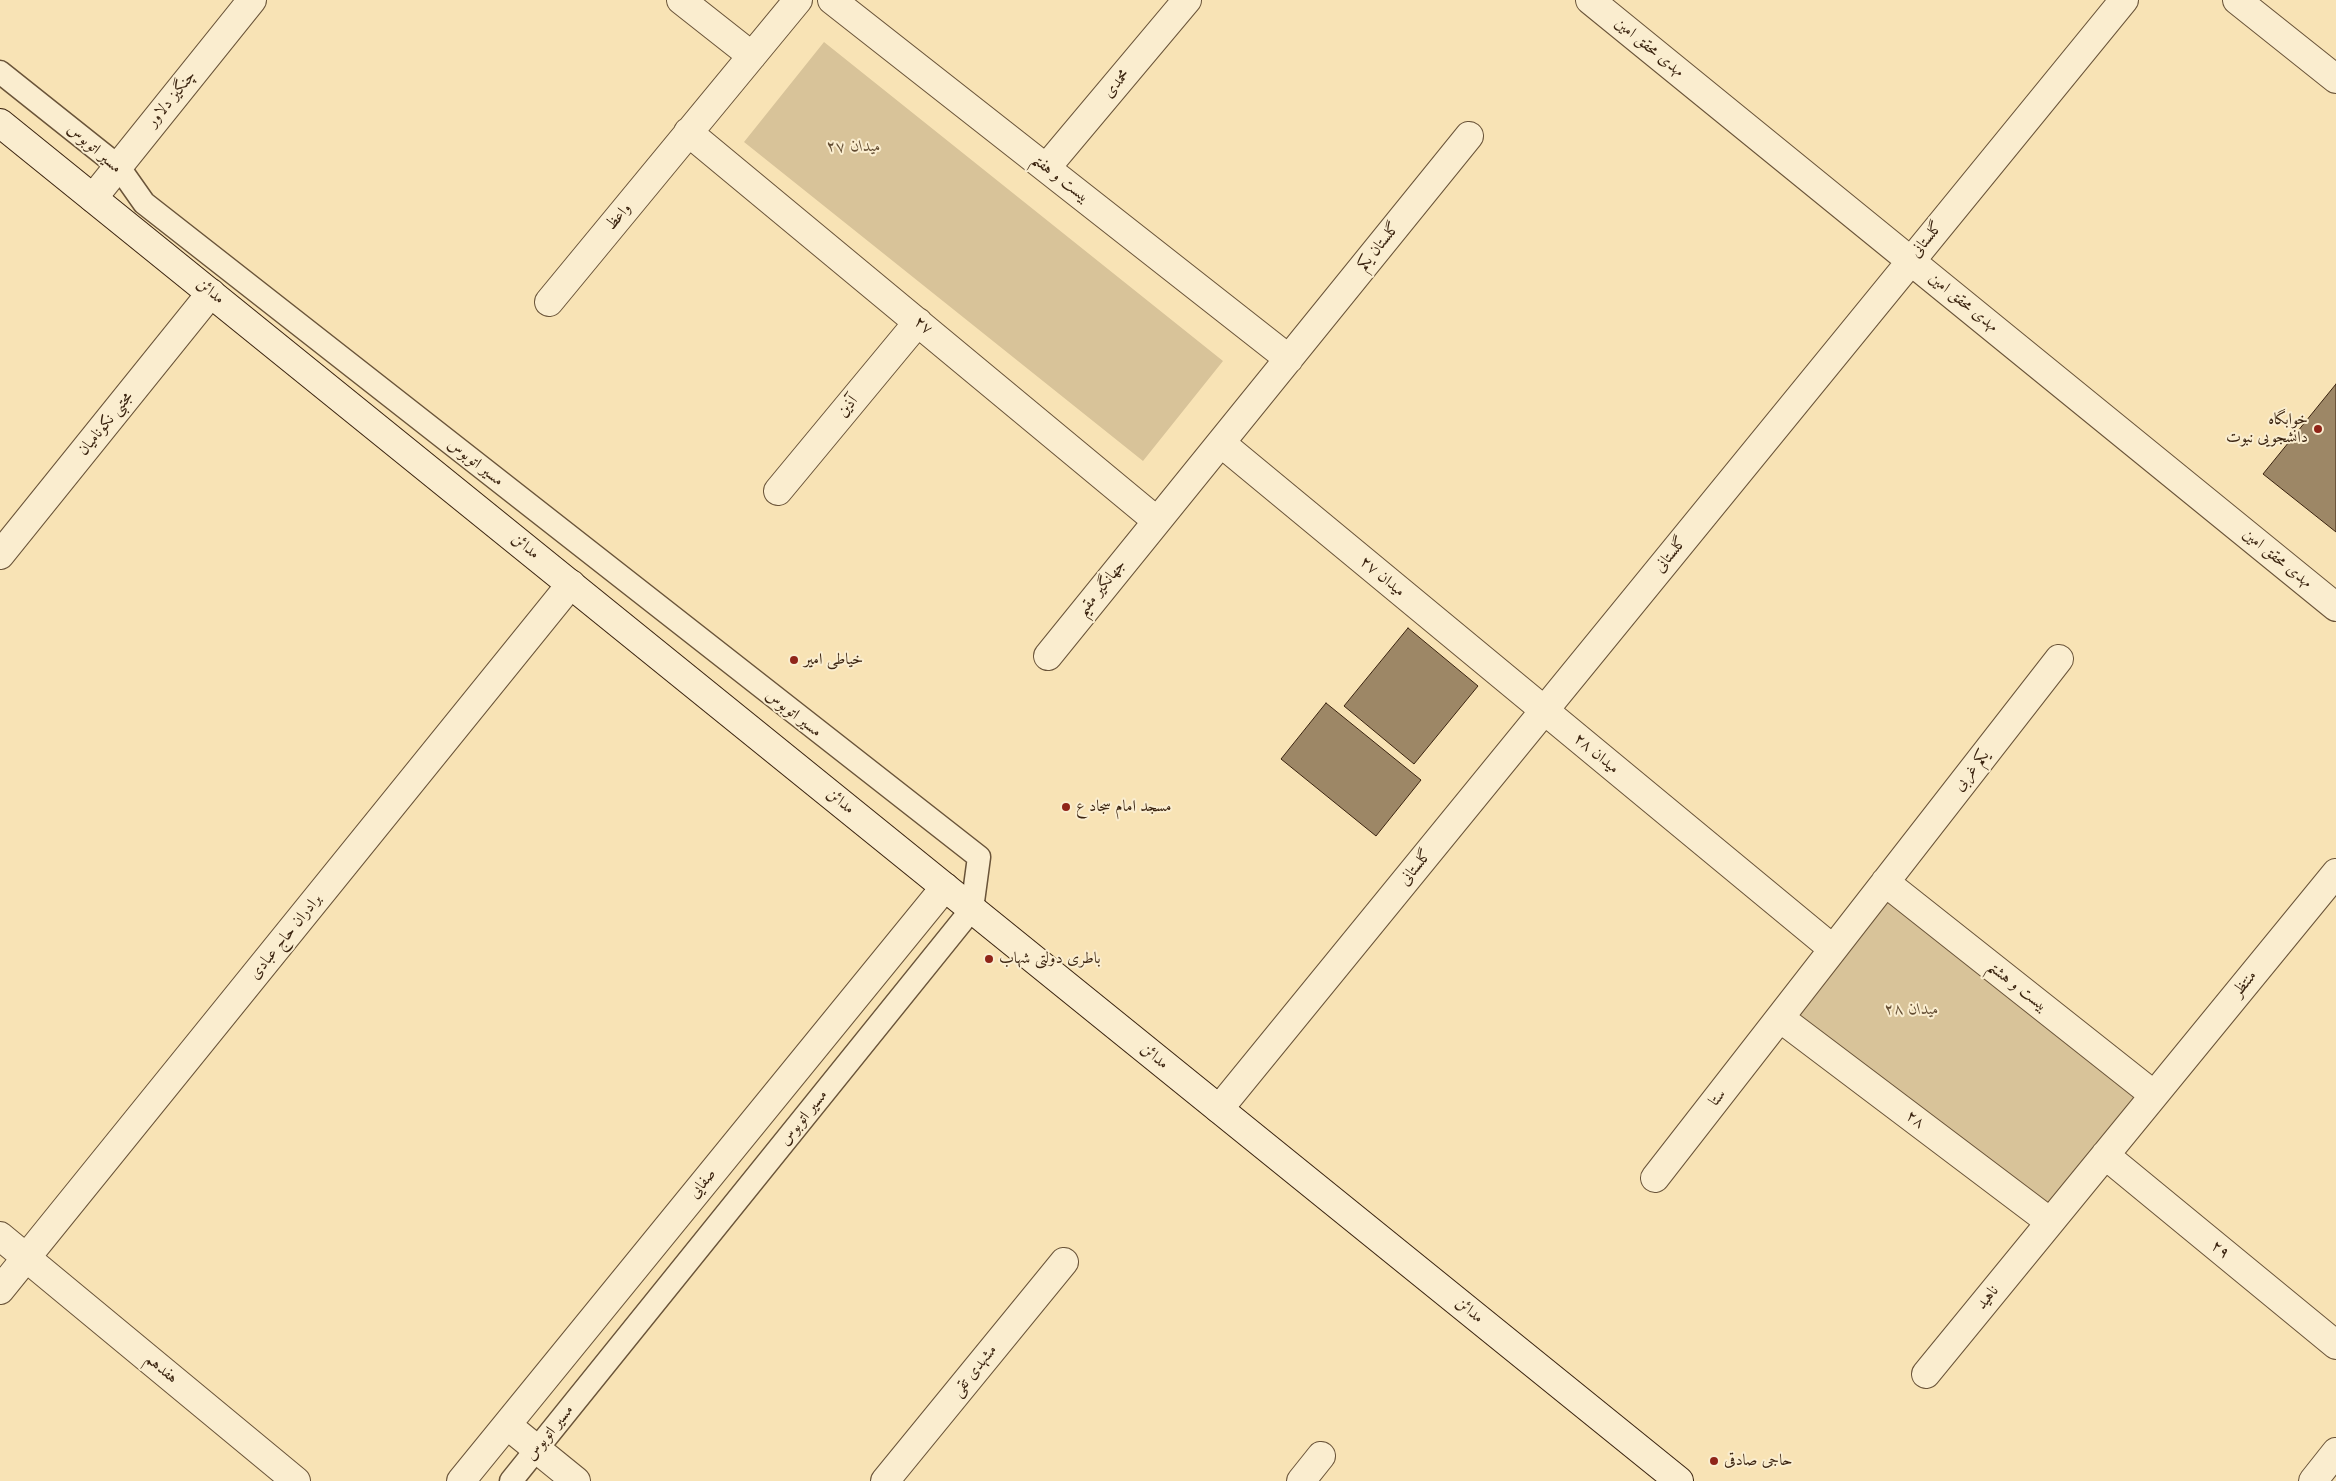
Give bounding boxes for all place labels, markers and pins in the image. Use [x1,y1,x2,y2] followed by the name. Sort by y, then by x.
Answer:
[2226,410,2308,448] place label: خوابگاه دانشجویی نبوت
[2312,423,2324,435] marker: خوابگاه دانشجویی نبوت
[804,650,863,670] place label: خیاطی امیر
[788,654,800,666] marker: خیاطی امیر
[1076,797,1172,817] place label: مسجد امام سجاد ع
[1060,801,1072,813] marker: مسجد امام سجاد ع
[999,949,1100,969] place label: باطری دولتی شهاب
[983,953,995,965] marker: باطری دولتی شهاب
[1724,1451,1793,1471] place label: حاجی صادقی
[1708,1455,1720,1467] marker: حاجی صادقی

